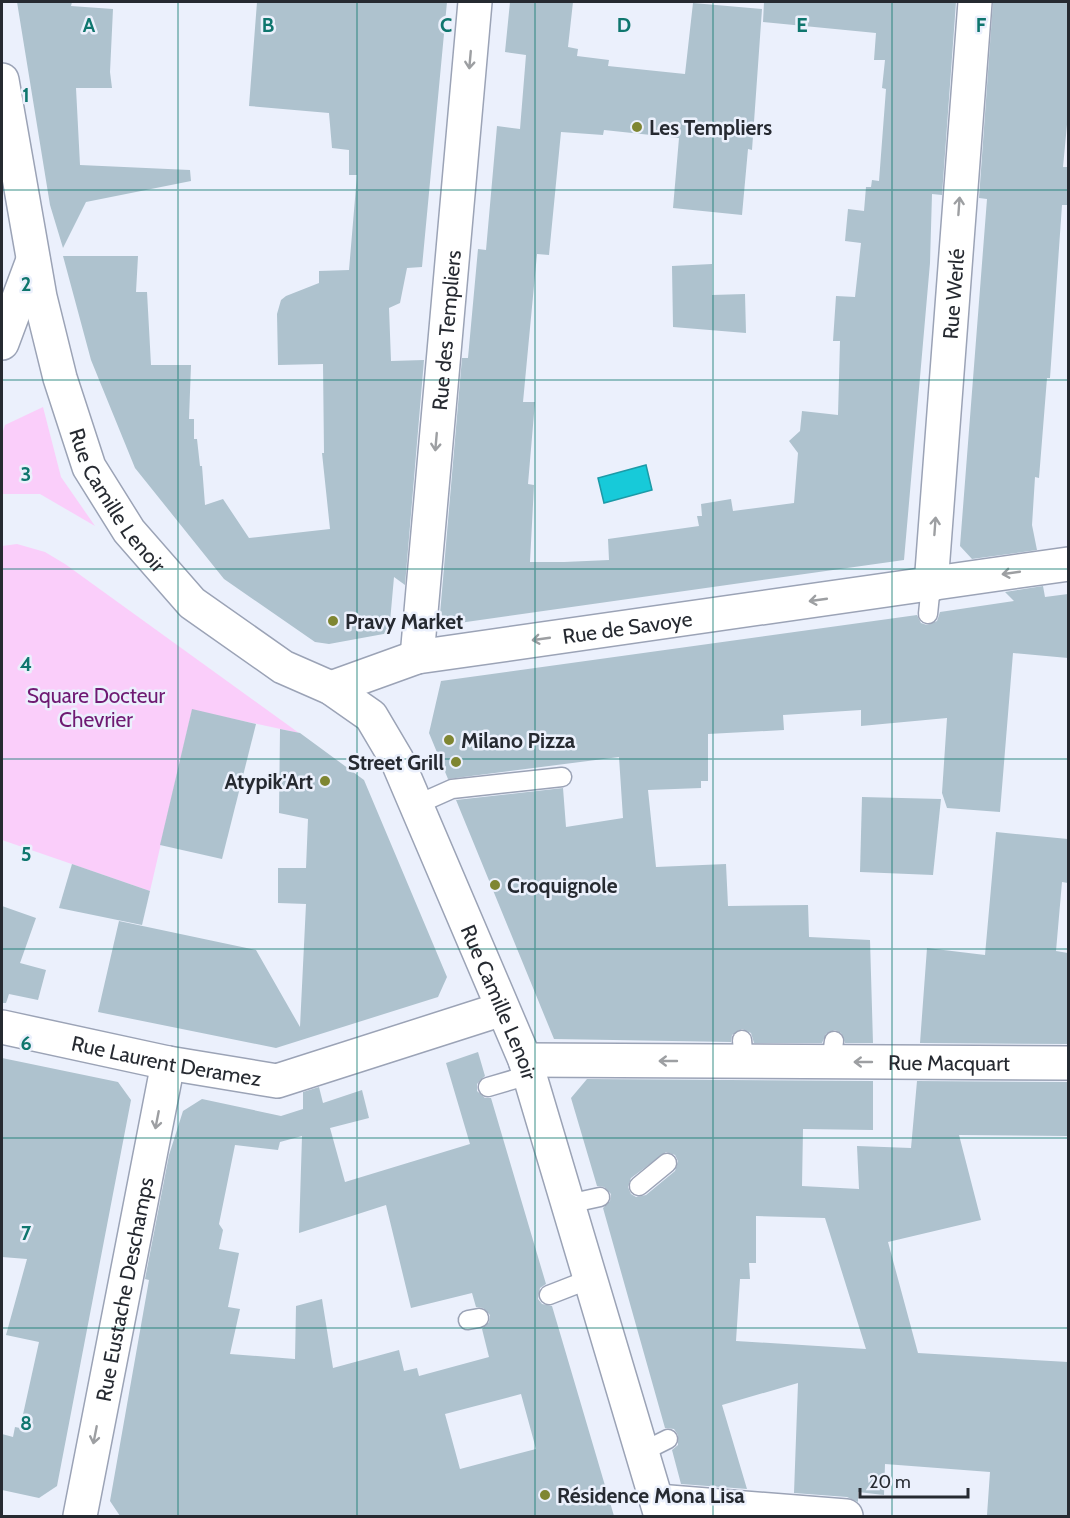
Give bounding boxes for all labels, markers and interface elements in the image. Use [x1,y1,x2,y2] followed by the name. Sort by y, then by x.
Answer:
[83,13,96,37] text: A
[262,13,274,37] text: B
[440,13,452,37] text: C
[617,13,631,37] text: D
[796,13,808,37] text: E
[976,13,987,37] text: F
[464,49,475,69] one-way arrow
[22,83,30,107] text: 1
[649,115,772,140] place label: Les Templiers
[630,120,644,134] marker: Les Templiers
[954,197,965,217] one-way arrow
[937,247,969,340] street label: Rue Werlé
[426,249,465,411] street label: Rue des Templiers
[21,272,31,296] text: 2
[65,425,172,577] street label: Rue Camille Lenoir
[430,432,441,452] one-way arrow
[21,462,31,486] text: 3
[930,517,941,537] one-way arrow
[1001,567,1021,578] one-way arrow
[808,595,828,606] one-way arrow
[561,605,694,649] street label: Rue de Savoye
[345,609,463,634] place label: Pravy Market
[326,614,340,628] marker: Pravy Market
[532,634,552,645] one-way arrow
[20,652,32,676] text: 4
[27,683,166,732] park label: Square Docteur Chevrier
[461,728,576,753] place label: Milano Pizza
[442,733,456,747] marker: Milano Pizza
[348,750,444,775] place label: Street Grill
[449,755,463,769] marker: Street Grill
[224,769,313,794] place label: Atypik'Art
[318,774,332,788] marker: Atypik'Art
[21,842,31,866] text: 5
[507,873,618,898] place label: Croquignole
[488,878,502,892] marker: Croquignole
[456,921,543,1083] street label: Rue Camille Lenoir
[69,1030,263,1091] street label: Rue Laurent Deramez
[20,1031,32,1055] text: 6
[888,1050,1010,1075] street label: Rue Macquart
[659,1055,679,1067] one-way arrow
[854,1057,874,1068] one-way arrow
[151,1110,162,1129] one-way arrow
[90,1175,158,1404] street label: Rue Eustache Deschamps
[21,1221,32,1245] text: 7
[20,1411,32,1435] text: 8
[89,1425,100,1445] one-way arrow
[860,1461,968,1499] scale bar
[869,1471,911,1493] text: 20 m
[557,1483,745,1508] place label: Résidence Mona Lisa
[538,1488,552,1502] marker: Résidence Mona Lisa

